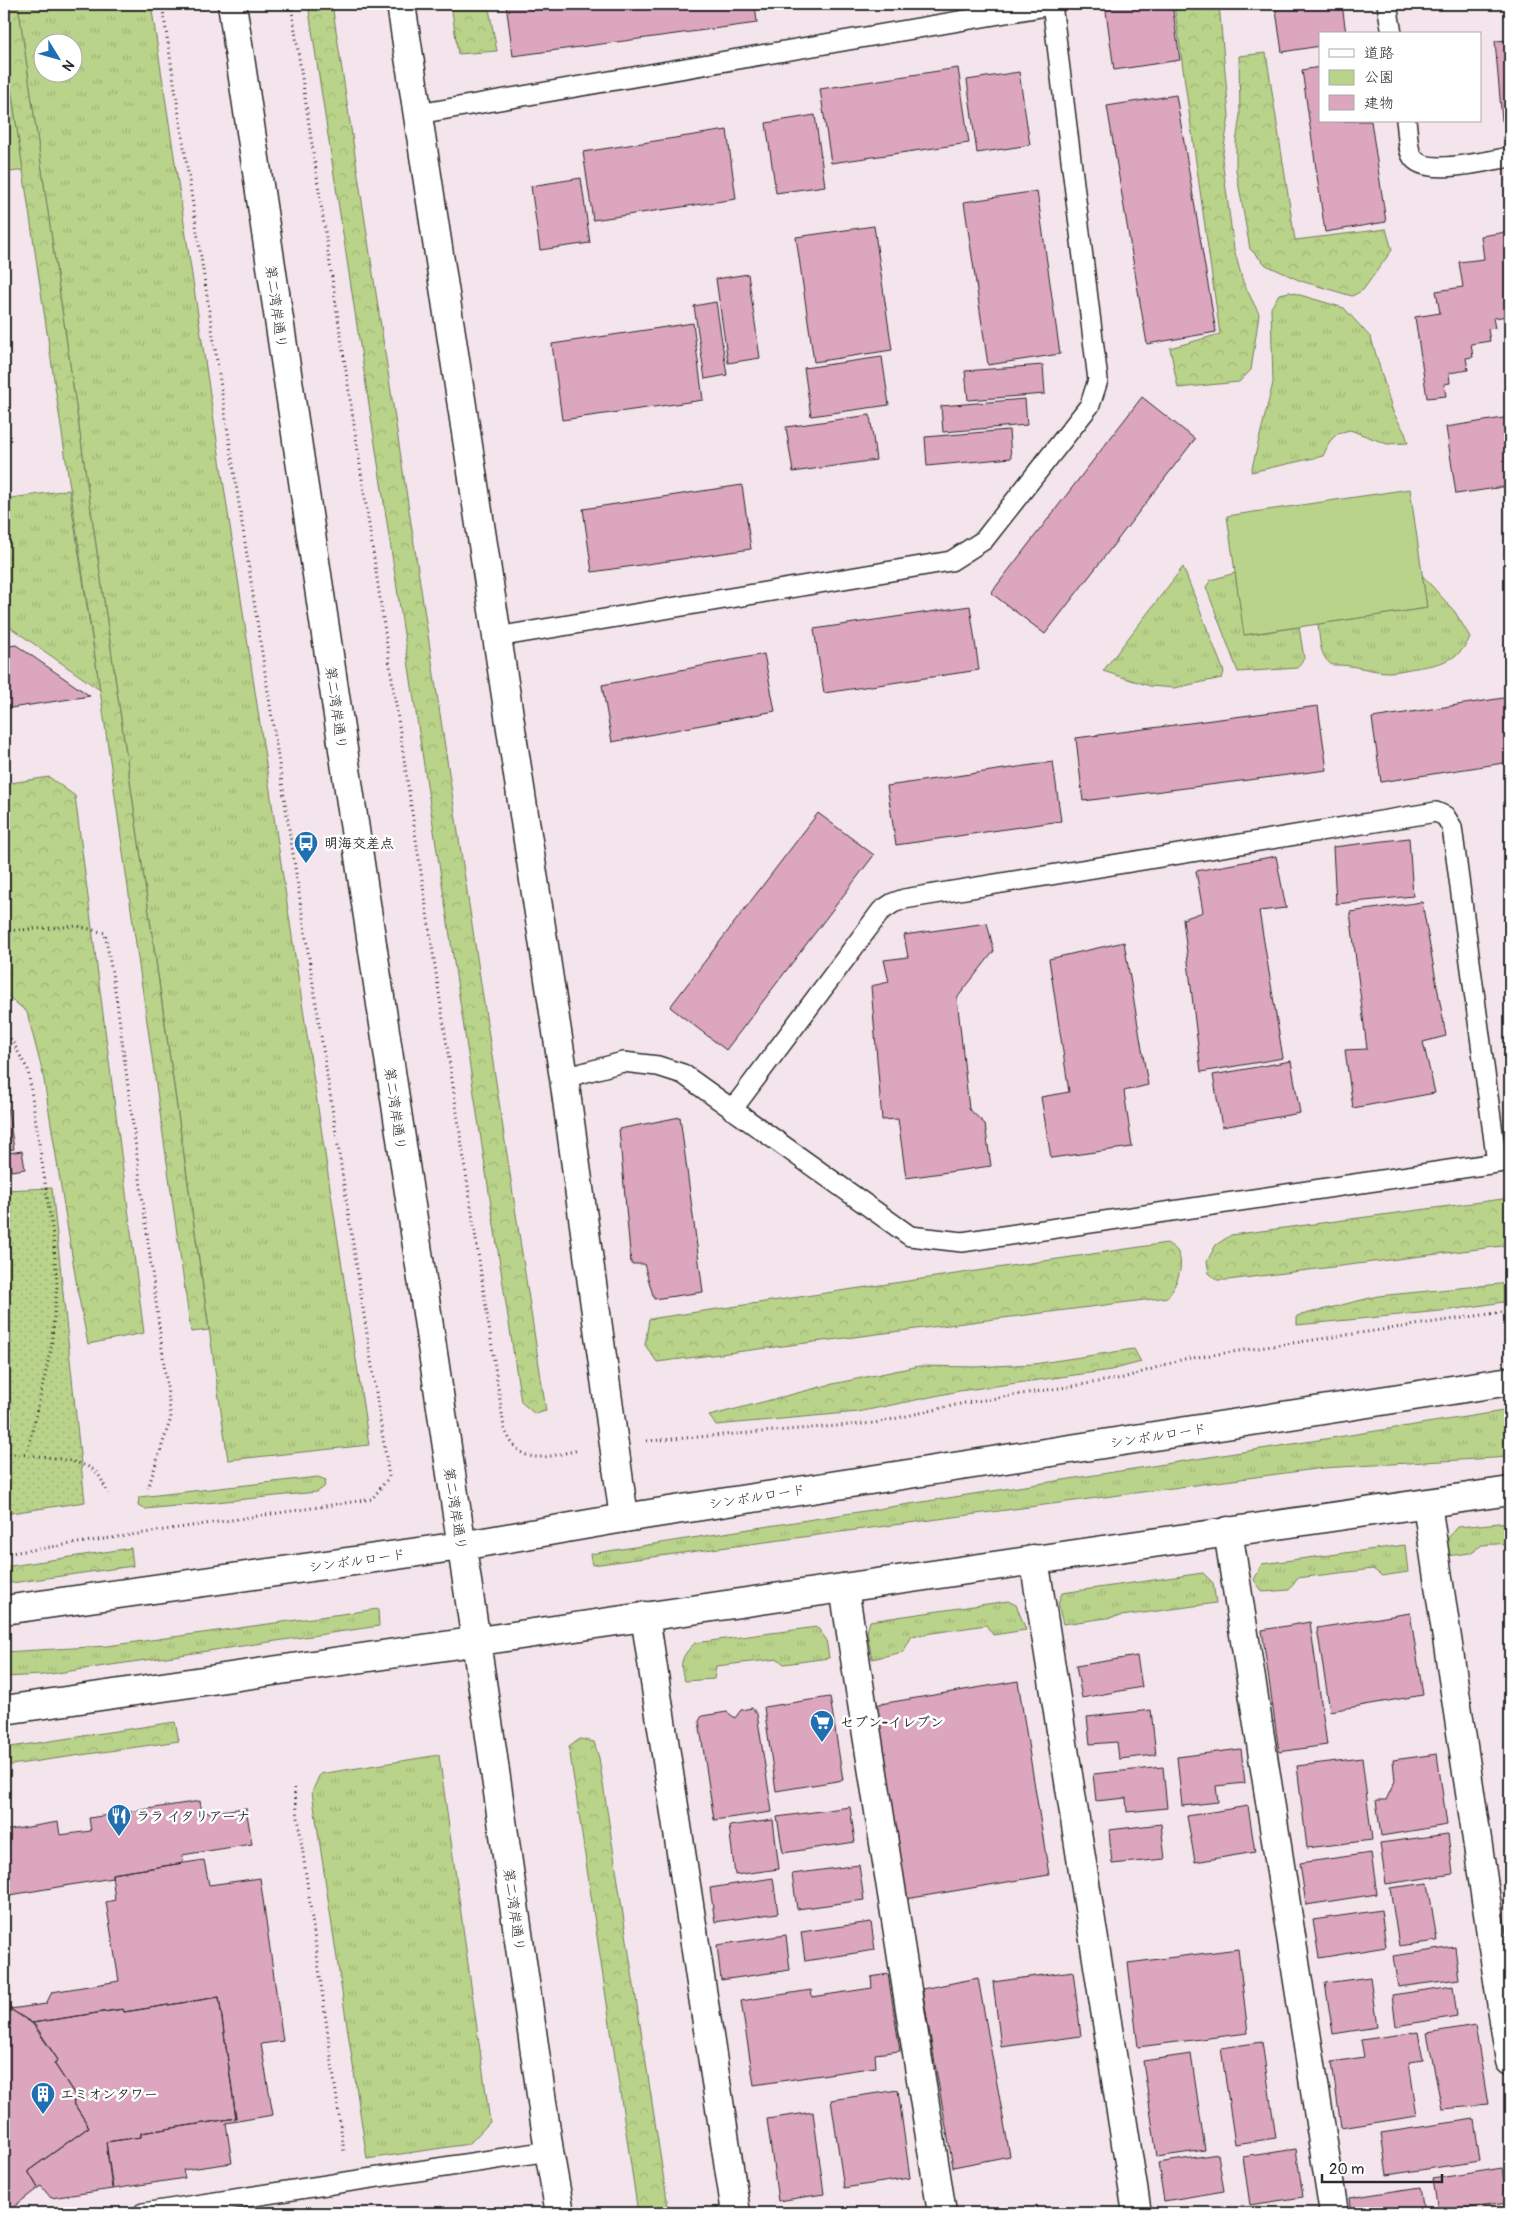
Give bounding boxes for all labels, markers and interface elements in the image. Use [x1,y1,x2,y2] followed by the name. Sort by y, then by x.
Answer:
[32,32,82,82] north arrow
[1319,32,1482,122] legend
[1364,44,1394,63] text: 道路
[58,57,78,74] text: N
[1364,68,1394,87] text: 公園
[1364,94,1394,113] text: 建物
[262,264,290,350] street label: 第二湾岸通り
[322,665,350,751] street label: 第二湾岸通り
[293,830,319,864] bus stop icon: 明海交差点
[324,835,394,852] place label: 明海交差点
[381,1066,409,1152] street label: 第二湾岸通り
[1108,1420,1208,1452] street label: シンボルロード
[440,1466,470,1552] street label: 第二湾岸通り
[707,1481,807,1513] street label: シンボルロード
[307,1546,407,1576] street label: シンボルロード
[809,1709,835,1743] supermarket icon: セブン-イレブン
[840,1714,944,1731] place label: セブン-イレブン
[106,1803,132,1837] restaurant icon: ララ イタリアーナ
[136,1808,250,1825] place label: ララ イタリアーナ
[500,1867,528,1953] street label: 第二湾岸通り
[30,2081,56,2115] building icon: エミオンタワー
[60,2086,158,2103] place label: エミオンタワー
[1322,2152,1442,2184] scale bar
[1329,2160,1364,2179] text: 20 m

